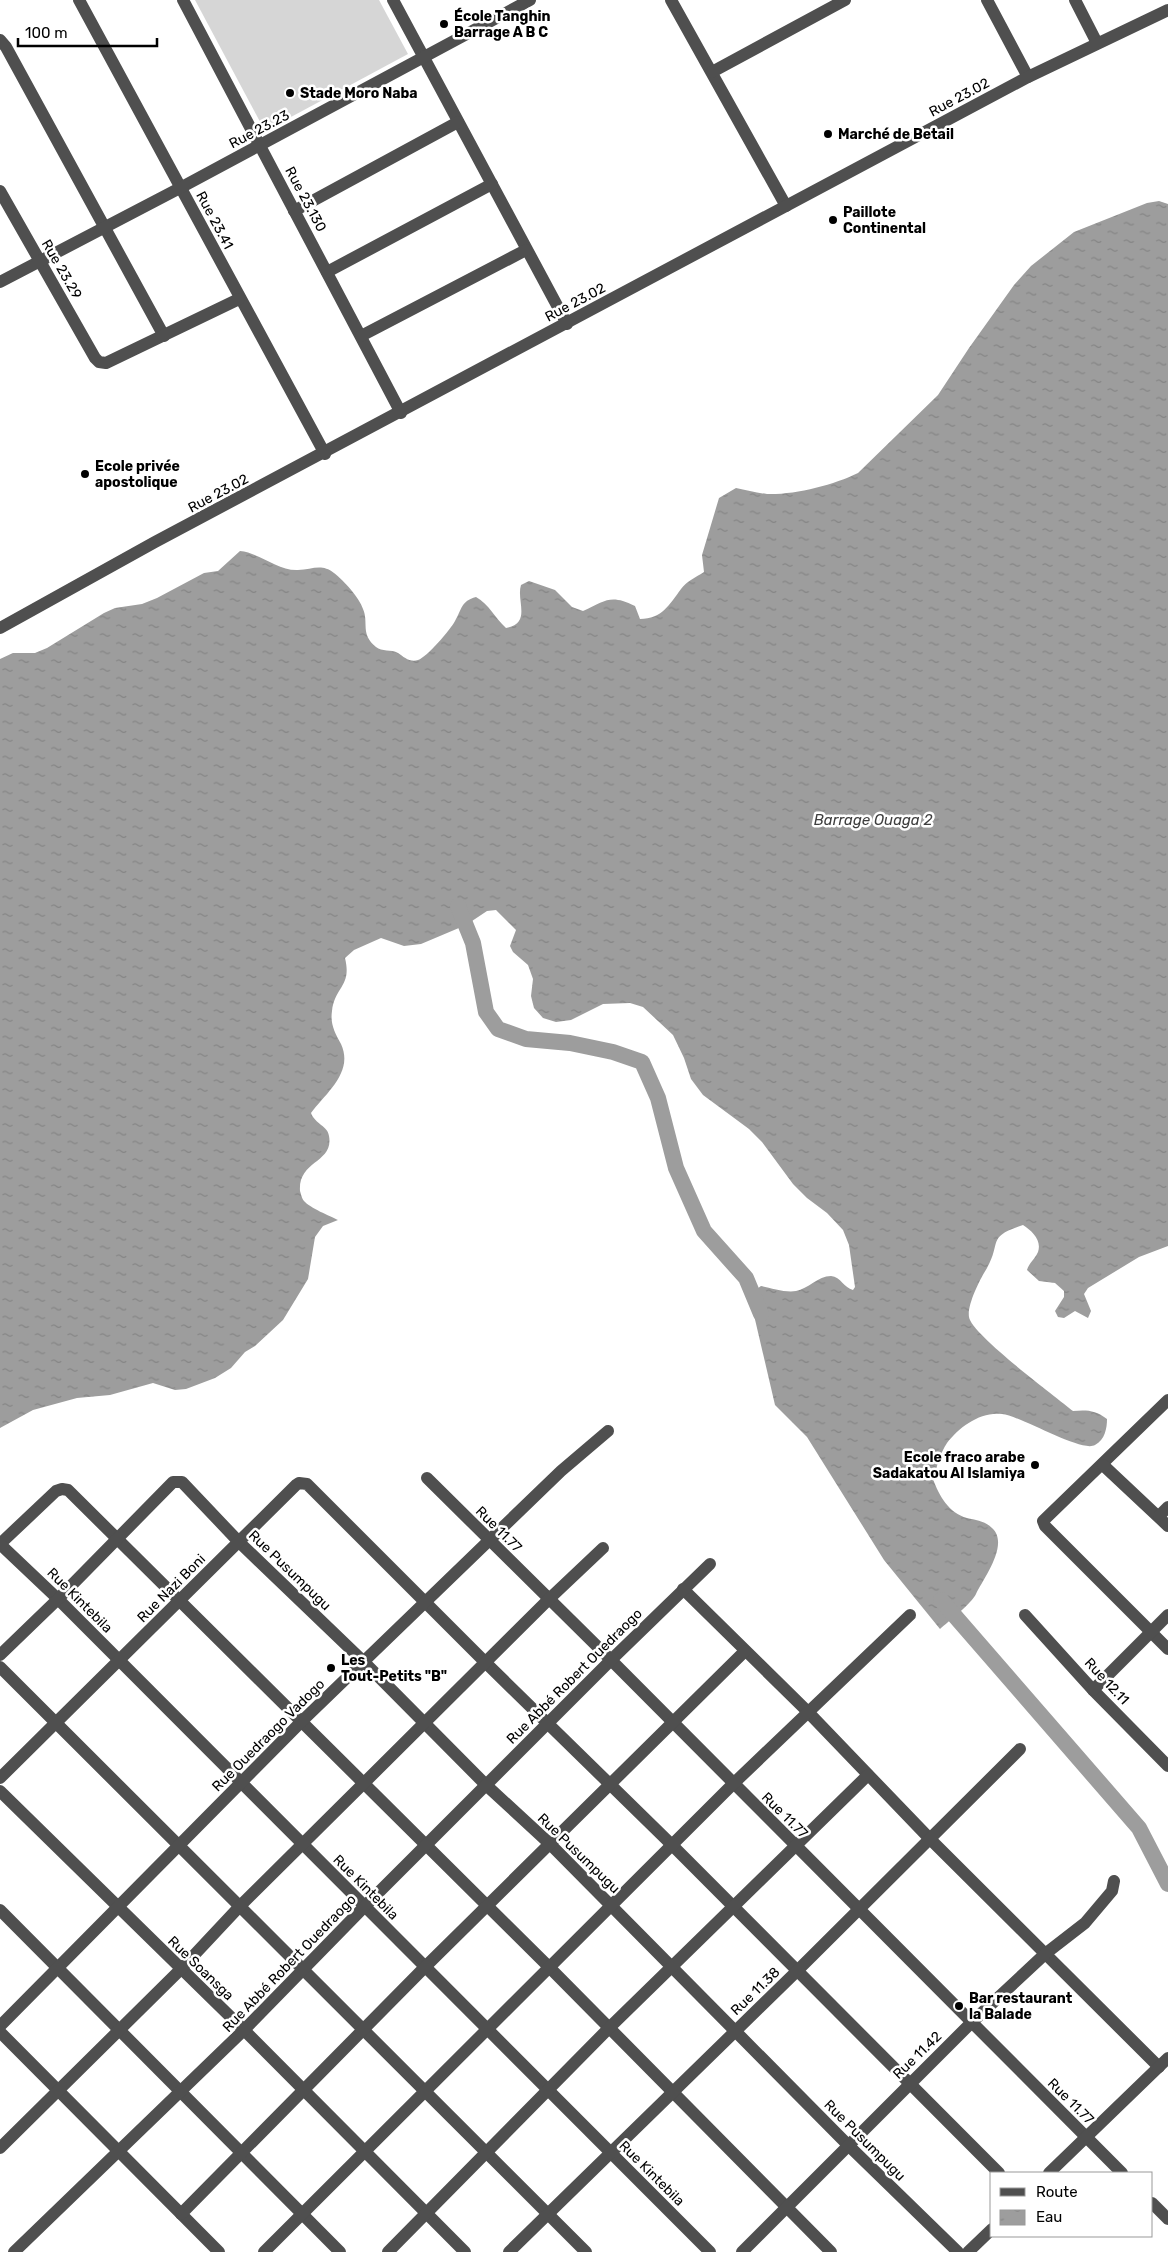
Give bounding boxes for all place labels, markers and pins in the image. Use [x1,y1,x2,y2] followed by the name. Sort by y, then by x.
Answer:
[454,7,551,41] place label: École Tanghin Barrage A B C
[438,18,450,30] marker: École Tanghin Barrage A B C
[300,85,418,102] place label: Stade Moro Naba
[284,87,296,99] marker: Stade Moro Naba
[838,126,954,143] place label: Marché de Betail
[822,128,834,140] marker: Marché de Betail
[843,204,926,237] place label: Paillote Continental
[827,214,839,226] marker: Paillote Continental
[95,458,180,491] place label: Ecole privée apostolique
[79,468,91,480] marker: Ecole privée apostolique
[873,1449,1025,1482] place label: Ecole fraco arabe Sadakatou Al Islamiya
[1029,1459,1041,1471] marker: Ecole fraco arabe Sadakatou Al Islamiya
[341,1652,447,1685] place label: Les Tout-Petits "B"
[325,1662,337,1674] marker: Les Tout-Petits "B"
[969,1990,1073,2023] place label: Bar restaurant la Balade
[953,2000,965,2012] marker: Bar restaurant la Balade

